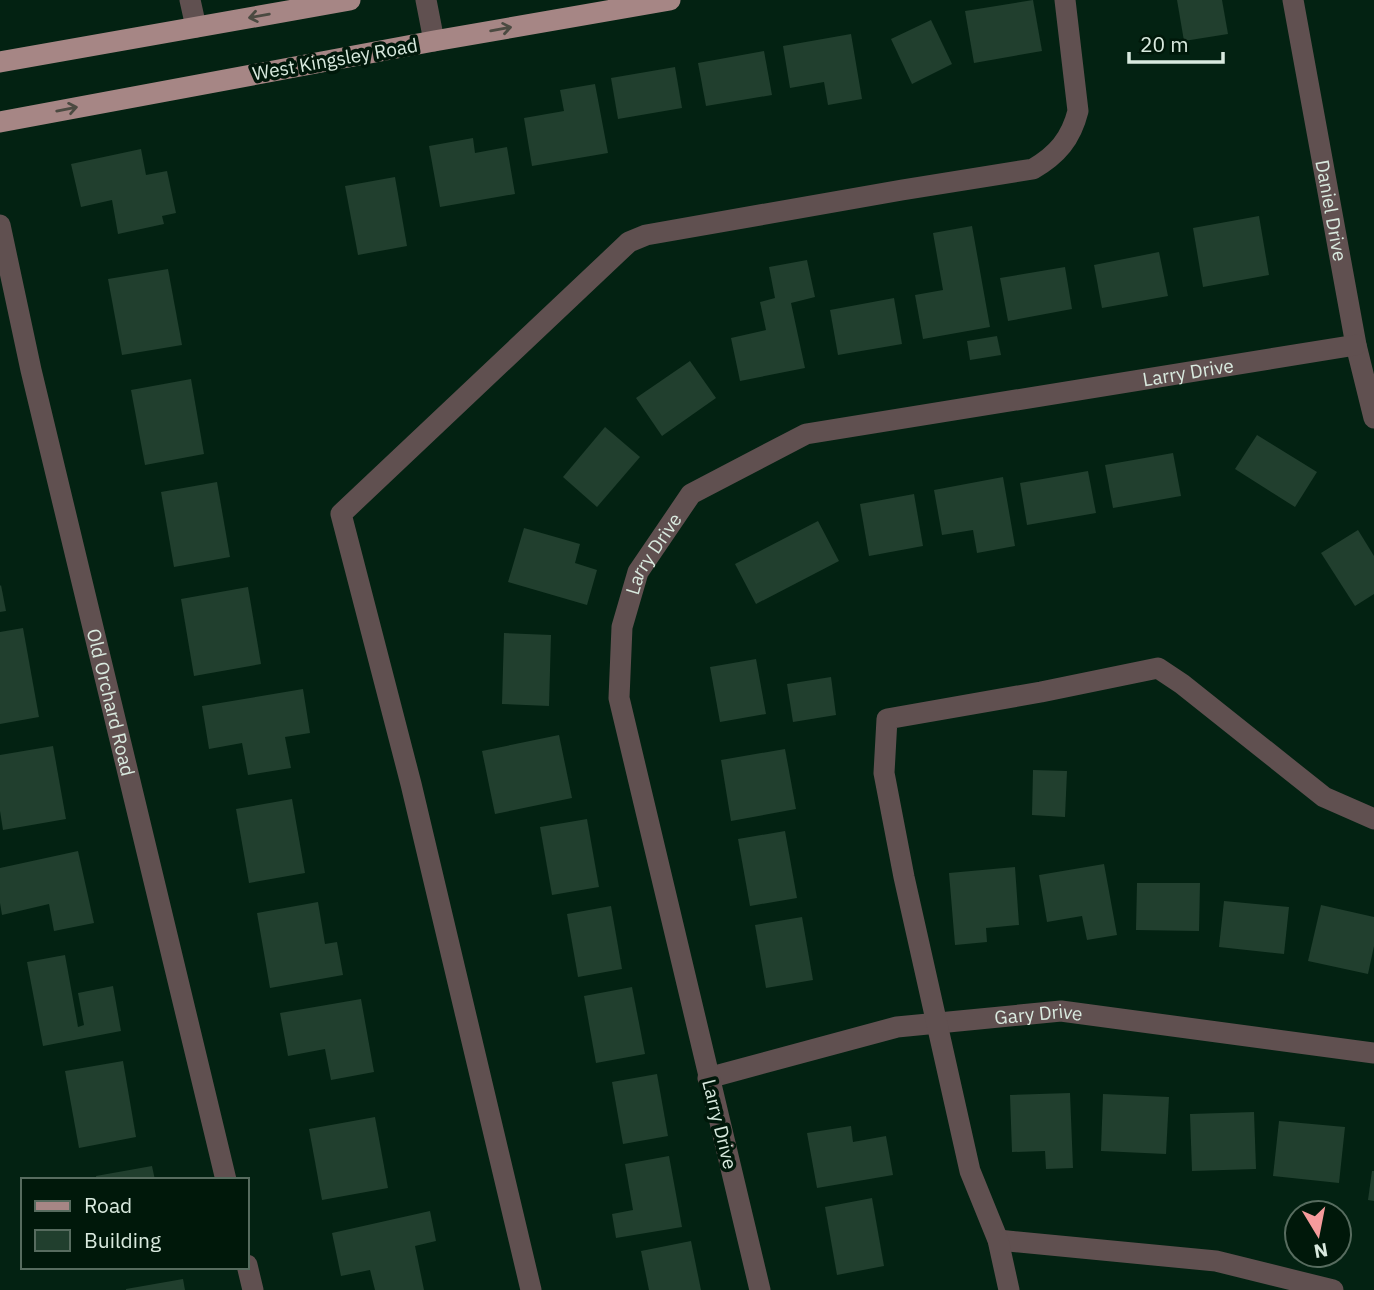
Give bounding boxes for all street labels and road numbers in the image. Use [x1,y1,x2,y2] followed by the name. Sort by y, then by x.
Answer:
[251,33,419,85] street label: West Kingsley Road
[1310,158,1352,263] street label: Daniel Drive
[1141,353,1235,391] street label: Larry Drive
[620,508,687,597] street label: Larry Drive
[82,626,140,778] street label: Old Orchard Road
[993,999,1084,1029] street label: Gary Drive
[697,1077,743,1171] street label: Larry Drive

